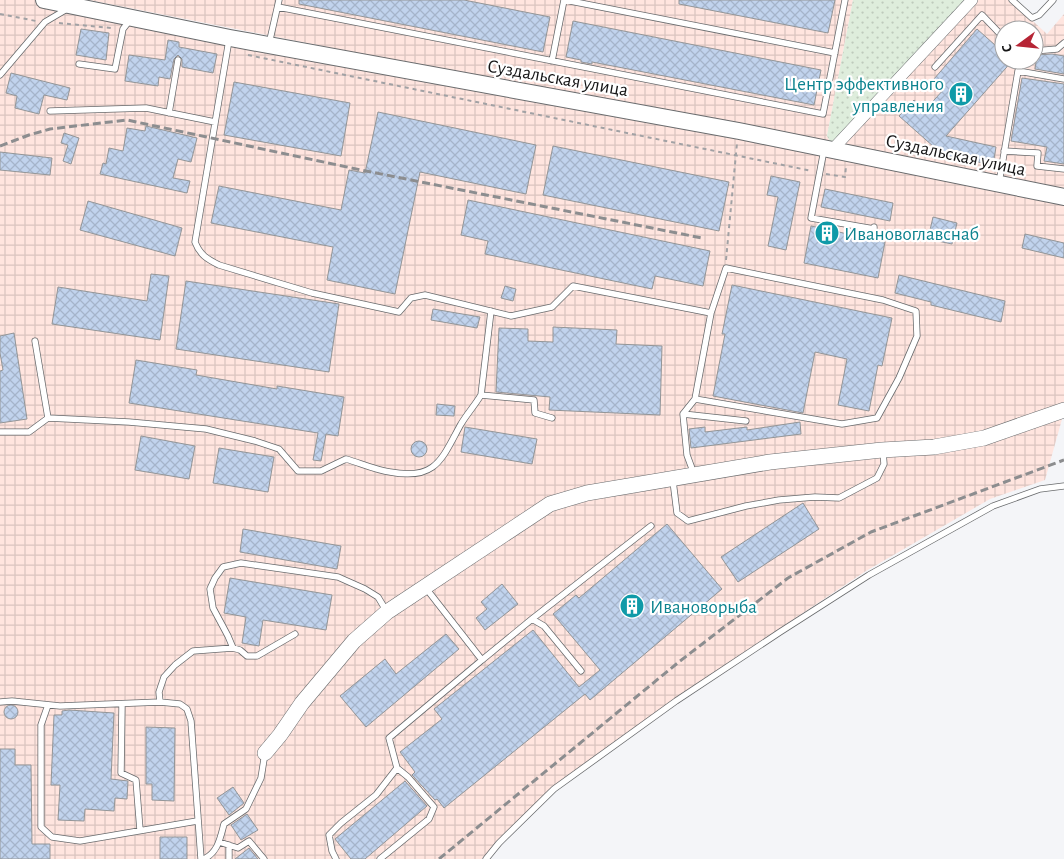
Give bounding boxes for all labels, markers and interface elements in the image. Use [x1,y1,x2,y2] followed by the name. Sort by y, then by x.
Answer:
[994,20,1044,70] north arrow
[1000,42,1015,54] text: С
[486,57,630,100] street label: Суздальская улица
[784,75,944,116] place label: Центр эффективного управления
[948,81,974,107] building icon: Центр эффективного управления
[884,131,1028,180] street label: Суздальская улица
[814,220,840,246] building icon: Ивановоглавснаб
[844,225,979,244] place label: Ивановоглавснаб
[619,593,645,619] building icon: Ивановорыба
[650,598,757,617] place label: Ивановорыба

